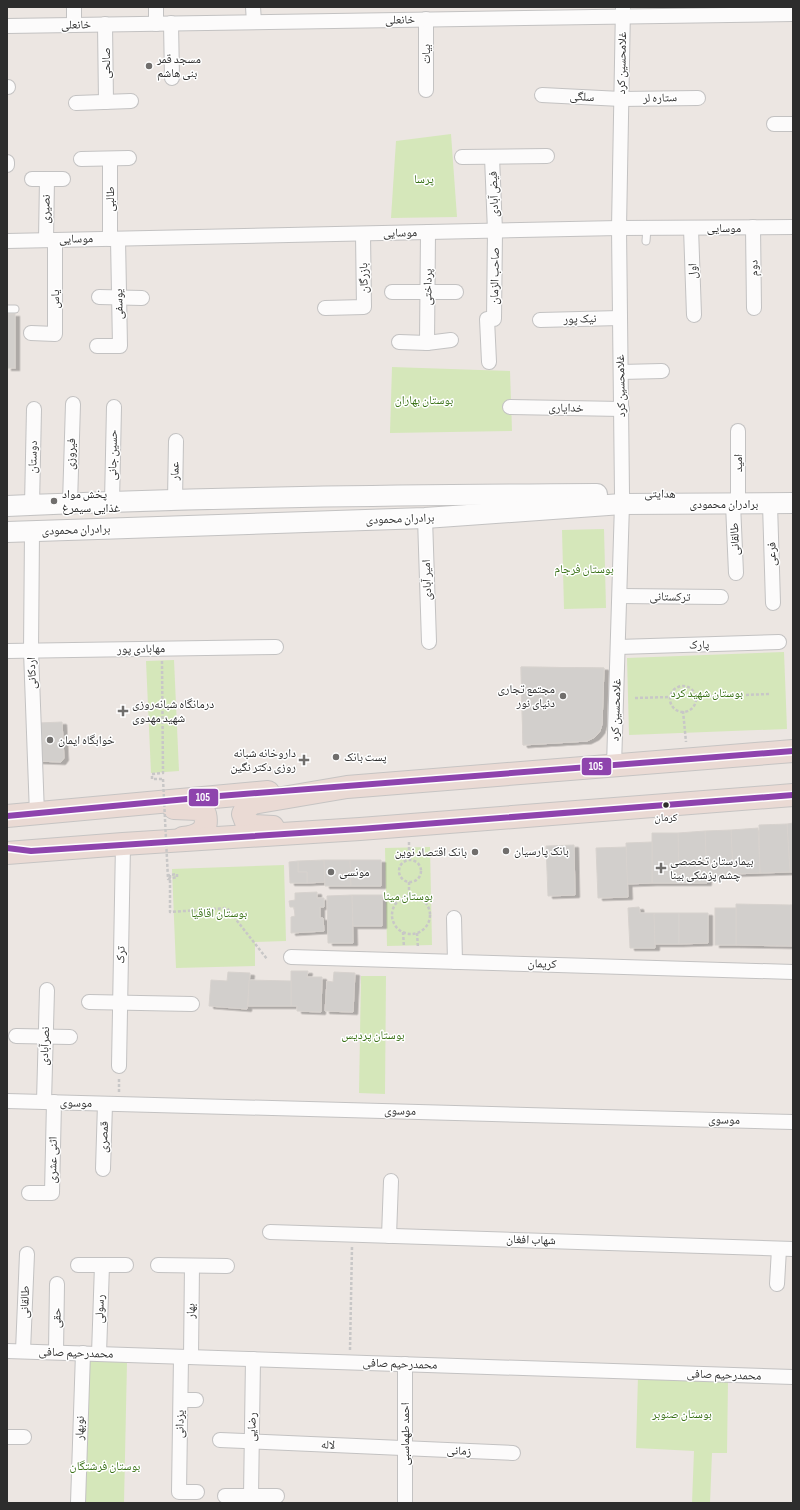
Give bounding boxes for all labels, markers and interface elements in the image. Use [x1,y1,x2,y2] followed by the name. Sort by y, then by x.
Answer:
[385,12,416,28] street label: خانعلی
[61,17,92,33] street label: خانعلی
[614,31,630,95] street label: غلامحسین کرد
[419,44,434,64] street label: بیات
[99,47,114,79] street label: صالحی
[156,52,201,81] place label: مسجد قمر بنی هاشم
[144,61,154,71] marker: مسجد قمر بنی هاشم
[569,89,595,105] street label: سلگی
[642,90,677,106] street label: ستاره لر
[486,171,502,217] street label: فیض آبادی
[414,172,434,187] park label: پرسا
[103,186,118,212] street label: طالبی
[38,194,54,224] street label: نصیری
[707,221,741,236] street label: موسایی
[383,225,417,241] street label: موسایی
[59,231,93,247] street label: موسایی
[487,247,503,305] street label: صاحب الزمان
[746,260,762,276] street label: دوم
[356,263,372,293] street label: بازرگان
[685,263,701,279] street label: اول
[420,268,436,306] street label: پرداختی
[111,288,127,319] street label: یوسفی
[48,289,63,309] street label: یاس
[562,311,597,327] street label: نیک پور
[613,354,629,418] street label: غلامحسین کرد
[395,393,453,408] park label: بوستان بهاران
[548,400,584,416] street label: خدایاری
[105,429,121,481] street label: حسین جانی
[63,438,79,470] street label: فیروزی
[25,440,41,474] street label: دوستان
[731,454,746,472] street label: امید
[167,462,183,481] street label: عمار
[644,486,676,502] street label: هدایتی
[62,487,120,516] place label: پخش مواد غذایی سیمرغ
[49,496,59,506] marker: پخش مواد غذایی سیمرغ
[690,497,758,512] street label: برادران محمودی
[365,510,435,528] street label: برادران محمودی
[41,521,111,539] street label: برادران محمودی
[727,522,743,556] street label: طالقانی
[764,542,780,566] street label: فرعی
[419,559,435,601] street label: امیر آبادی
[554,562,614,577] park label: بوستان فرجام
[649,589,691,605] street label: ترکستانی
[689,637,710,653] street label: پارک
[116,641,165,657] street label: مهابادی پور
[24,657,40,689] street label: اردکانی
[607,678,625,742] street label: غلامحسین کرد
[497,682,555,711] place label: مجتمع تجاری دنیای نور
[671,686,743,701] park label: بوستان شهید کرد
[558,691,568,701] marker: مجتمع تجاری دنیای نور
[132,697,214,726] place label: درمانگاه شبانه‌روزی شهید مهدوی
[117,705,129,717] marker: درمانگاه شبانه‌روزی شهید مهدوی
[58,733,115,748] place label: خوابگاه ایمان
[45,735,55,745] marker: خوابگاه ایمان
[231,746,296,775] place label: داروخانه شبانه روزی دکتر نگین
[344,750,387,765] place label: پست بانک
[331,752,341,762] marker: پست بانک
[299,755,309,765] marker: داروخانه شبانه روزی دکتر نگین
[581,757,612,776] line badge: 105
[589,760,603,773] text: 105
[188,788,219,807] line badge: 105
[196,791,210,804] text: 105
[661,800,671,810] marker: کرمان
[654,811,678,824] place label: کرمان
[514,844,569,859] place label: بانک پارسیان
[395,845,467,860] place label: بانک اقتصاد نوین
[501,846,511,856] marker: بانک پارسیان
[470,847,480,857] marker: بانک اقتصاد نوین
[670,854,753,883] place label: بیمارستان تخصصی چشم پزشکی بینا
[655,862,667,874] marker: بیمارستان تخصصی چشم پزشکی بینا
[339,865,370,880] place label: مونسی
[326,867,336,877] marker: مونسی
[383,889,433,904] park label: بوستان مینا
[191,906,247,921] park label: بوستان اقاقیا
[113,946,129,964] street label: ترک
[527,956,557,972] street label: کریمان
[37,1026,53,1066] street label: نصرآبادی
[341,1028,405,1043] park label: بوستان پردیس
[60,1095,92,1111] street label: موسوی
[384,1103,416,1119] street label: موسوی
[708,1112,740,1128] street label: موسوی
[96,1121,112,1153] street label: قمصری
[45,1136,61,1184] street label: اثنی عشری
[506,1232,556,1248] street label: شهاب افغان
[17,1285,33,1319] street label: طالقانی
[92,1294,108,1324] street label: رسولی
[183,1303,199,1320] street label: بهار
[49,1307,65,1328] street label: حقی
[38,1344,114,1362] street label: محمدرحیم صافی
[362,1355,438,1373] street label: محمدرحیم صافی
[686,1366,762,1384] street label: محمدرحیم صافی
[398,1402,413,1466] street label: احمد طهماسبی
[651,1407,712,1422] park label: بوستان صنوبر
[172,1409,188,1438] street label: یزدانی
[244,1412,260,1442] street label: رضایی
[72,1416,88,1441] street label: نوبهار
[321,1437,335,1453] street label: لاله
[446,1443,472,1459] street label: زمانی
[70,1459,140,1474] park label: بوستان فرشتگان

